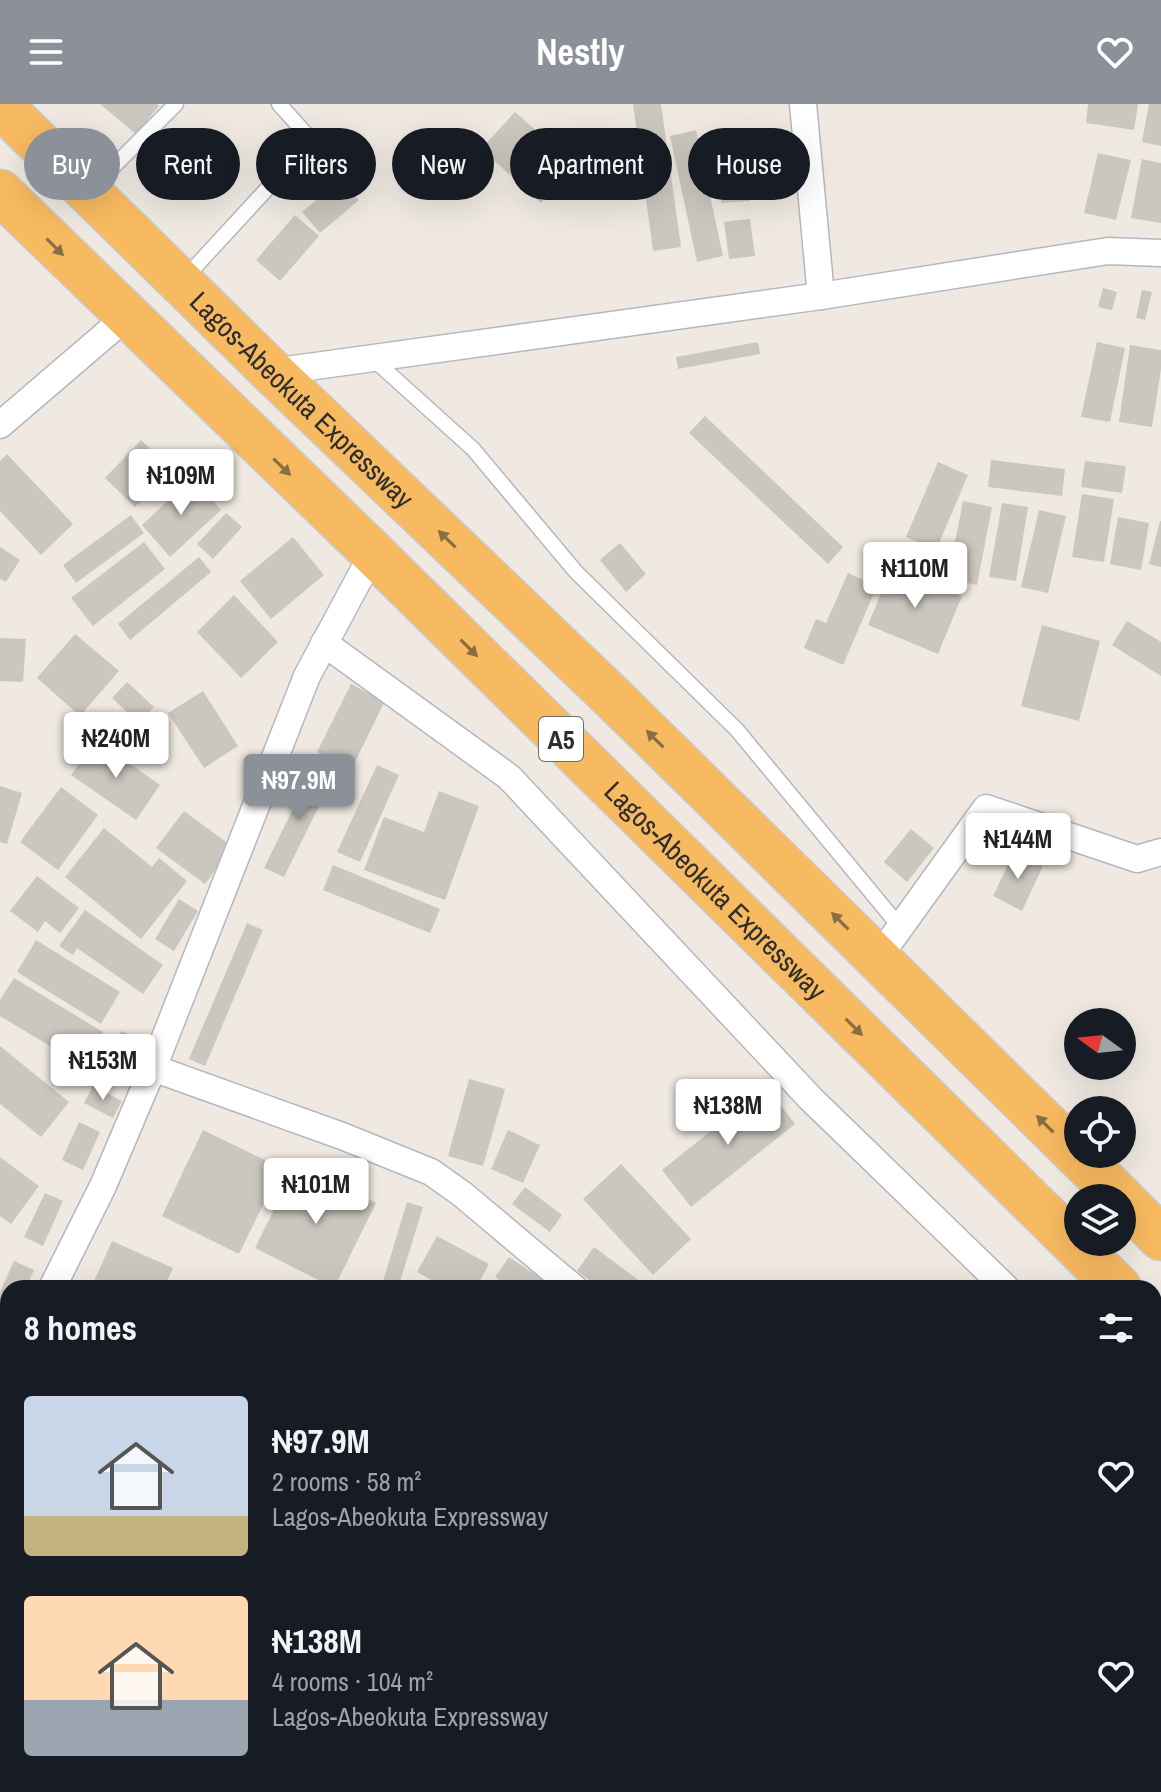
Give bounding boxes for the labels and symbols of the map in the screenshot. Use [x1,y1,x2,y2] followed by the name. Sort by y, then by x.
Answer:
[45,237,64,256] one-way arrow
[182,283,423,517] street label: Lagos-Abeokuta Expressway
[125,449,237,517] pin: ₦109M
[273,458,292,476] one-way arrow
[438,531,457,549] one-way arrow
[859,542,971,610] pin: ₦110M
[459,638,478,657] one-way arrow
[60,712,172,780] pin: ₦240M
[539,717,583,761] road number: A5
[646,730,665,749] one-way arrow
[234,754,364,822] pin: ₦97.9M
[596,773,835,1009] street label: Lagos-Abeokuta Expressway
[962,813,1074,881] pin: ₦144M
[831,912,850,931] one-way arrow
[1064,1008,1136,1080] north arrow
[844,1017,863,1036] one-way arrow
[47,1034,159,1102] pin: ₦153M
[672,1079,784,1147] pin: ₦138M
[1036,1115,1055,1133] one-way arrow
[260,1158,372,1226] pin: ₦101M

